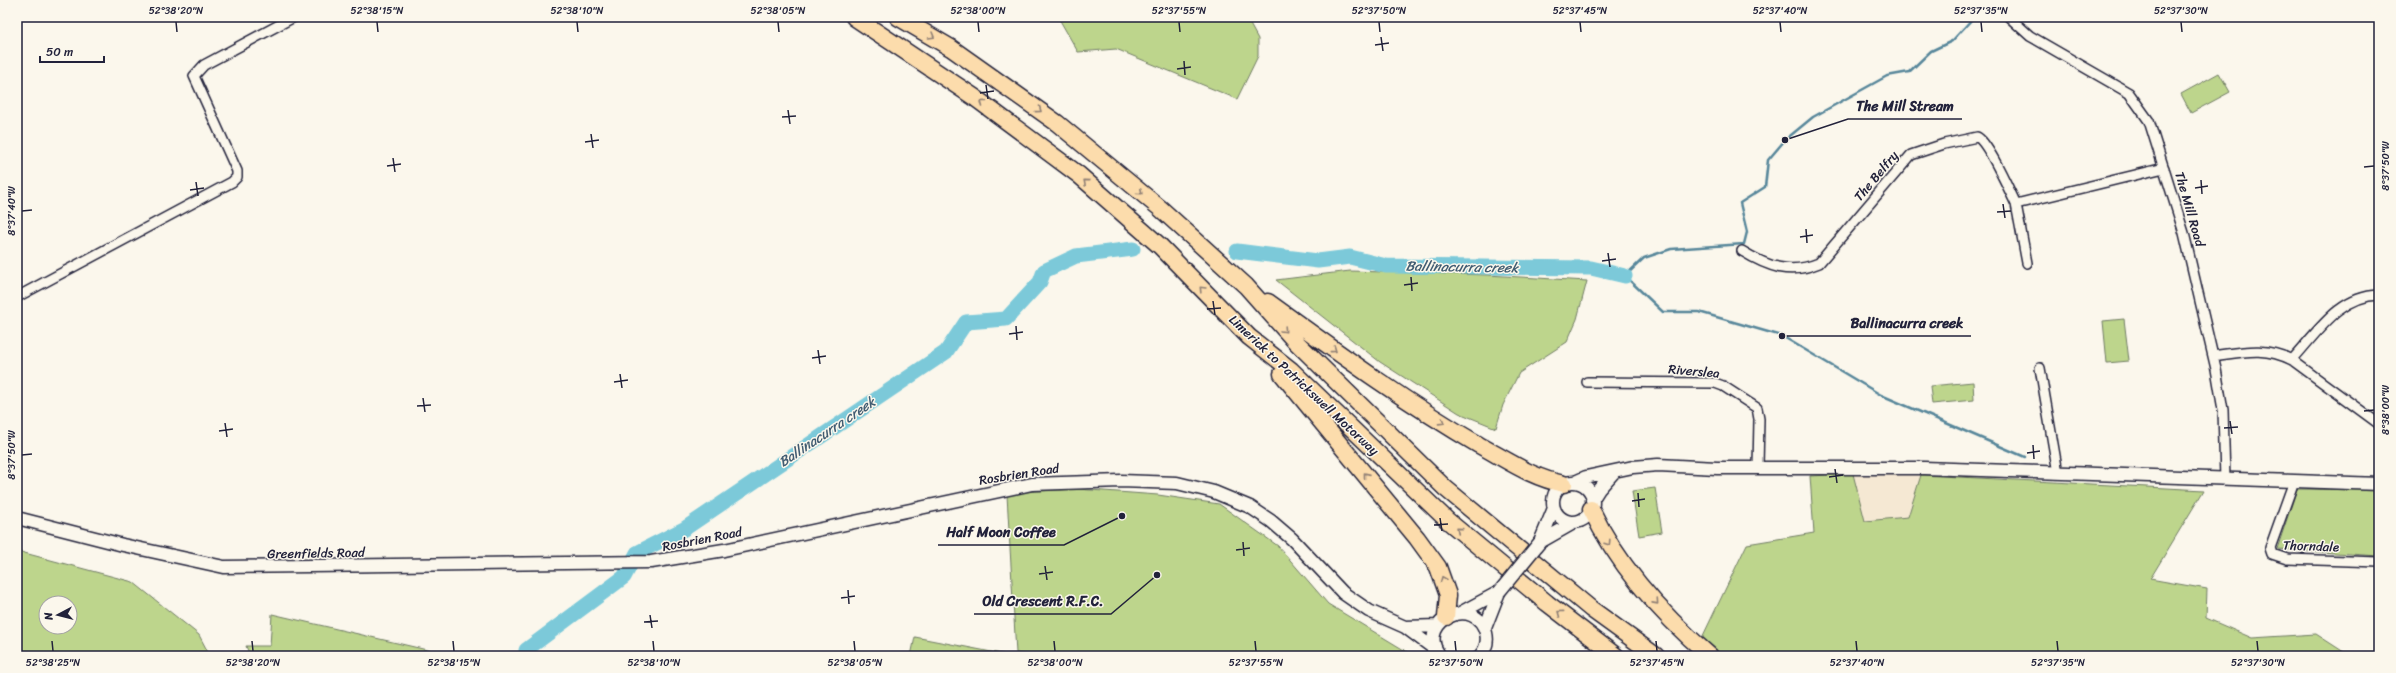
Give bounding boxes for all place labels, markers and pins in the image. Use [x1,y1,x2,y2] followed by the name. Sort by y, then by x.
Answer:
[1848,93,1962,119] callout: The Mill Stream
[1842,310,1971,336] callout: Ballinacurra creek
[938,519,1064,545] callout: Half Moon Coffee
[974,588,1111,614] callout: Old Crescent R.F.C.

